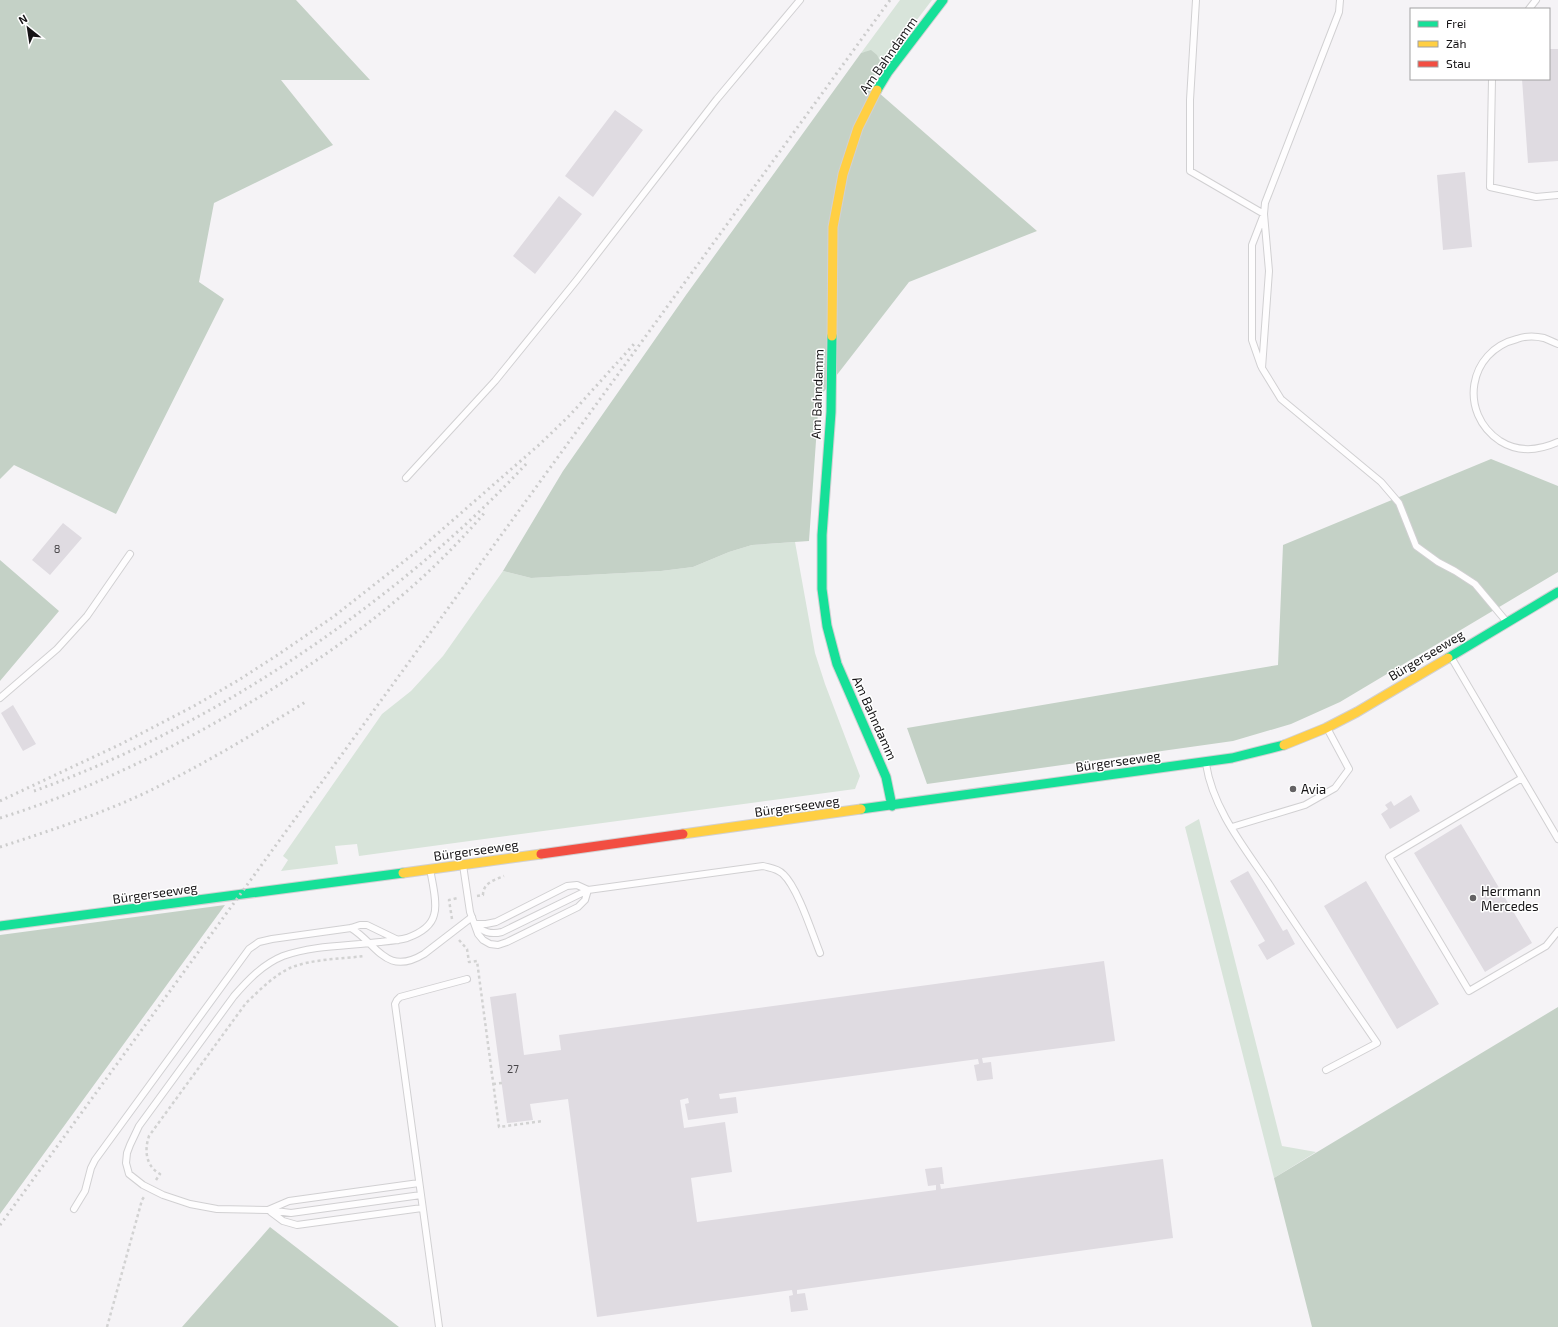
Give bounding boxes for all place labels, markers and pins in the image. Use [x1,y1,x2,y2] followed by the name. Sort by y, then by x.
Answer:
[1301,781,1326,797] place label: Avia
[1288,784,1298,794] marker: Avia
[1481,883,1541,914] place label: Herrmann Mercedes
[1468,893,1478,903] marker: Herrmann Mercedes

